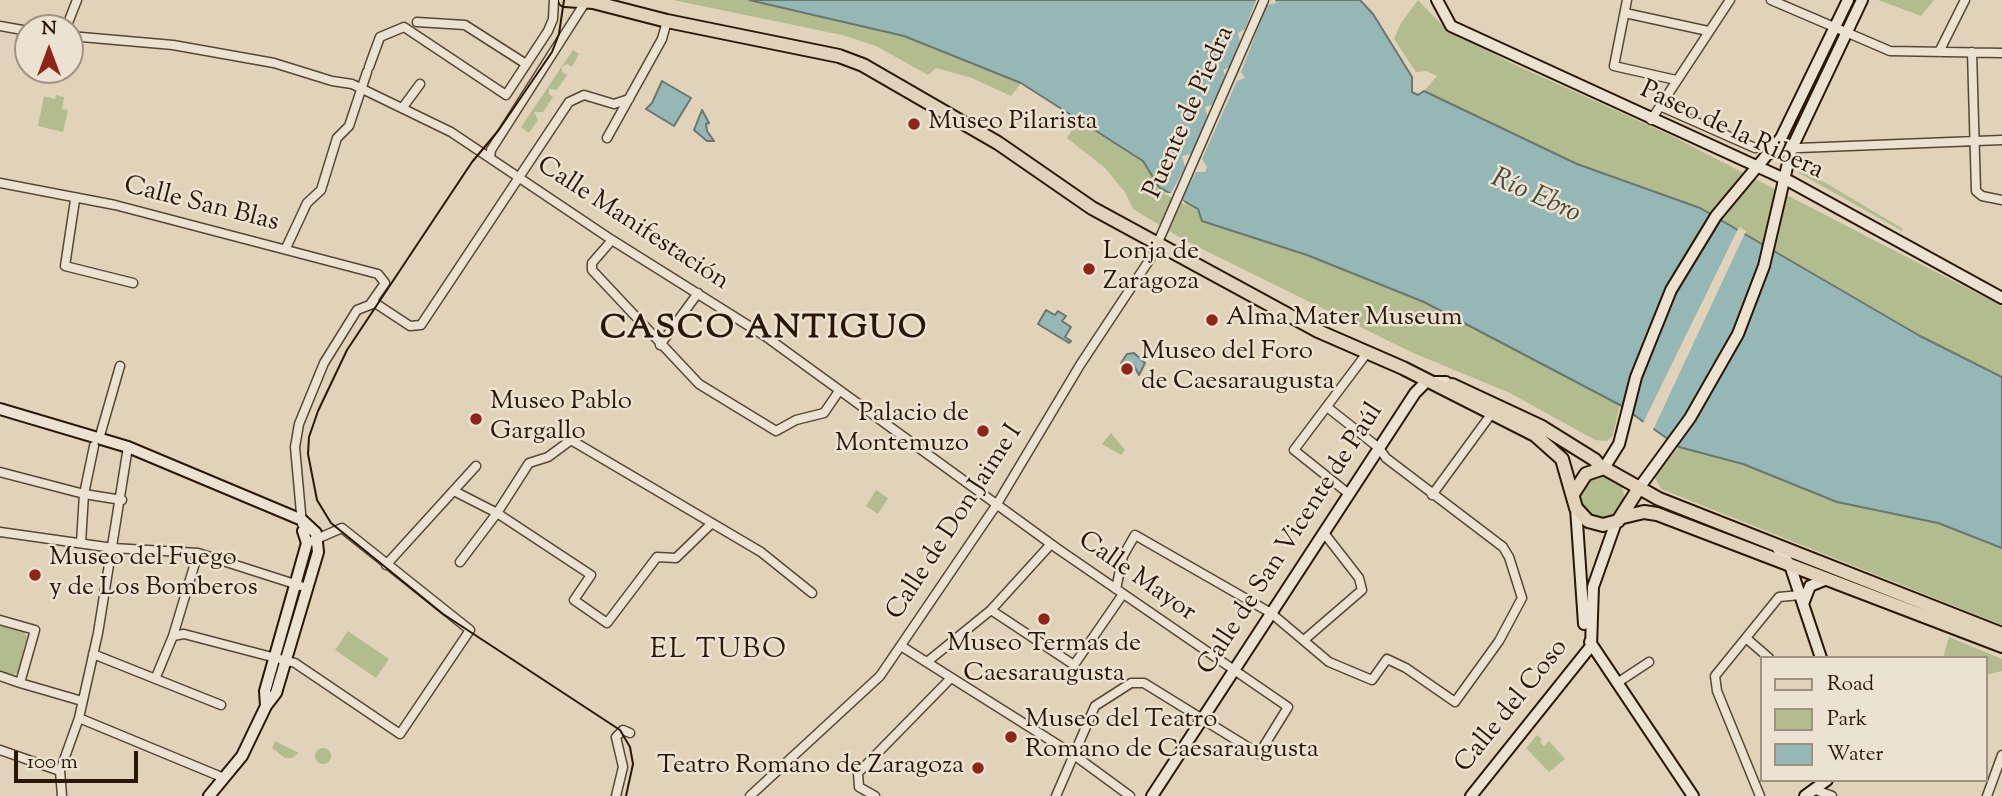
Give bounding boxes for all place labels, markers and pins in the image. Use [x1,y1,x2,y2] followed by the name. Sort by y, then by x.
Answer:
[928,108,1097,140] place label: Museo Pilarista
[906,116,922,132] marker: Museo Pilarista
[1103,238,1199,300] place label: Lonja de Zaragoza
[1081,261,1097,277] marker: Lonja de Zaragoza
[1226,304,1463,336] place label: Alma Mater Museum
[1204,312,1220,328] marker: Alma Mater Museum
[1141,338,1334,400] place label: Museo del Foro de Caesaraugusta
[1119,361,1135,377] marker: Museo del Foro de Caesaraugusta
[490,388,632,450] place label: Museo Pablo Gargallo
[835,400,969,462] place label: Palacio de Montemuzo
[468,411,484,427] marker: Museo Pablo Gargallo
[975,423,991,439] marker: Palacio de Montemuzo
[49,544,258,606] place label: Museo del Fuego y de Los Bomberos
[27,567,43,583] marker: Museo del Fuego y de Los Bomberos
[1036,611,1052,627] marker: Museo Termas de Caesaraugusta
[947,630,1141,692] place label: Museo Termas de Caesaraugusta
[1025,706,1319,768] place label: Museo del Teatro Romano de Caesaraugusta
[1003,729,1019,745] marker: Museo del Teatro Romano de Caesaraugusta
[657,752,964,784] place label: Teatro Romano de Zaragoza
[970,760,986,776] marker: Teatro Romano de Zaragoza

